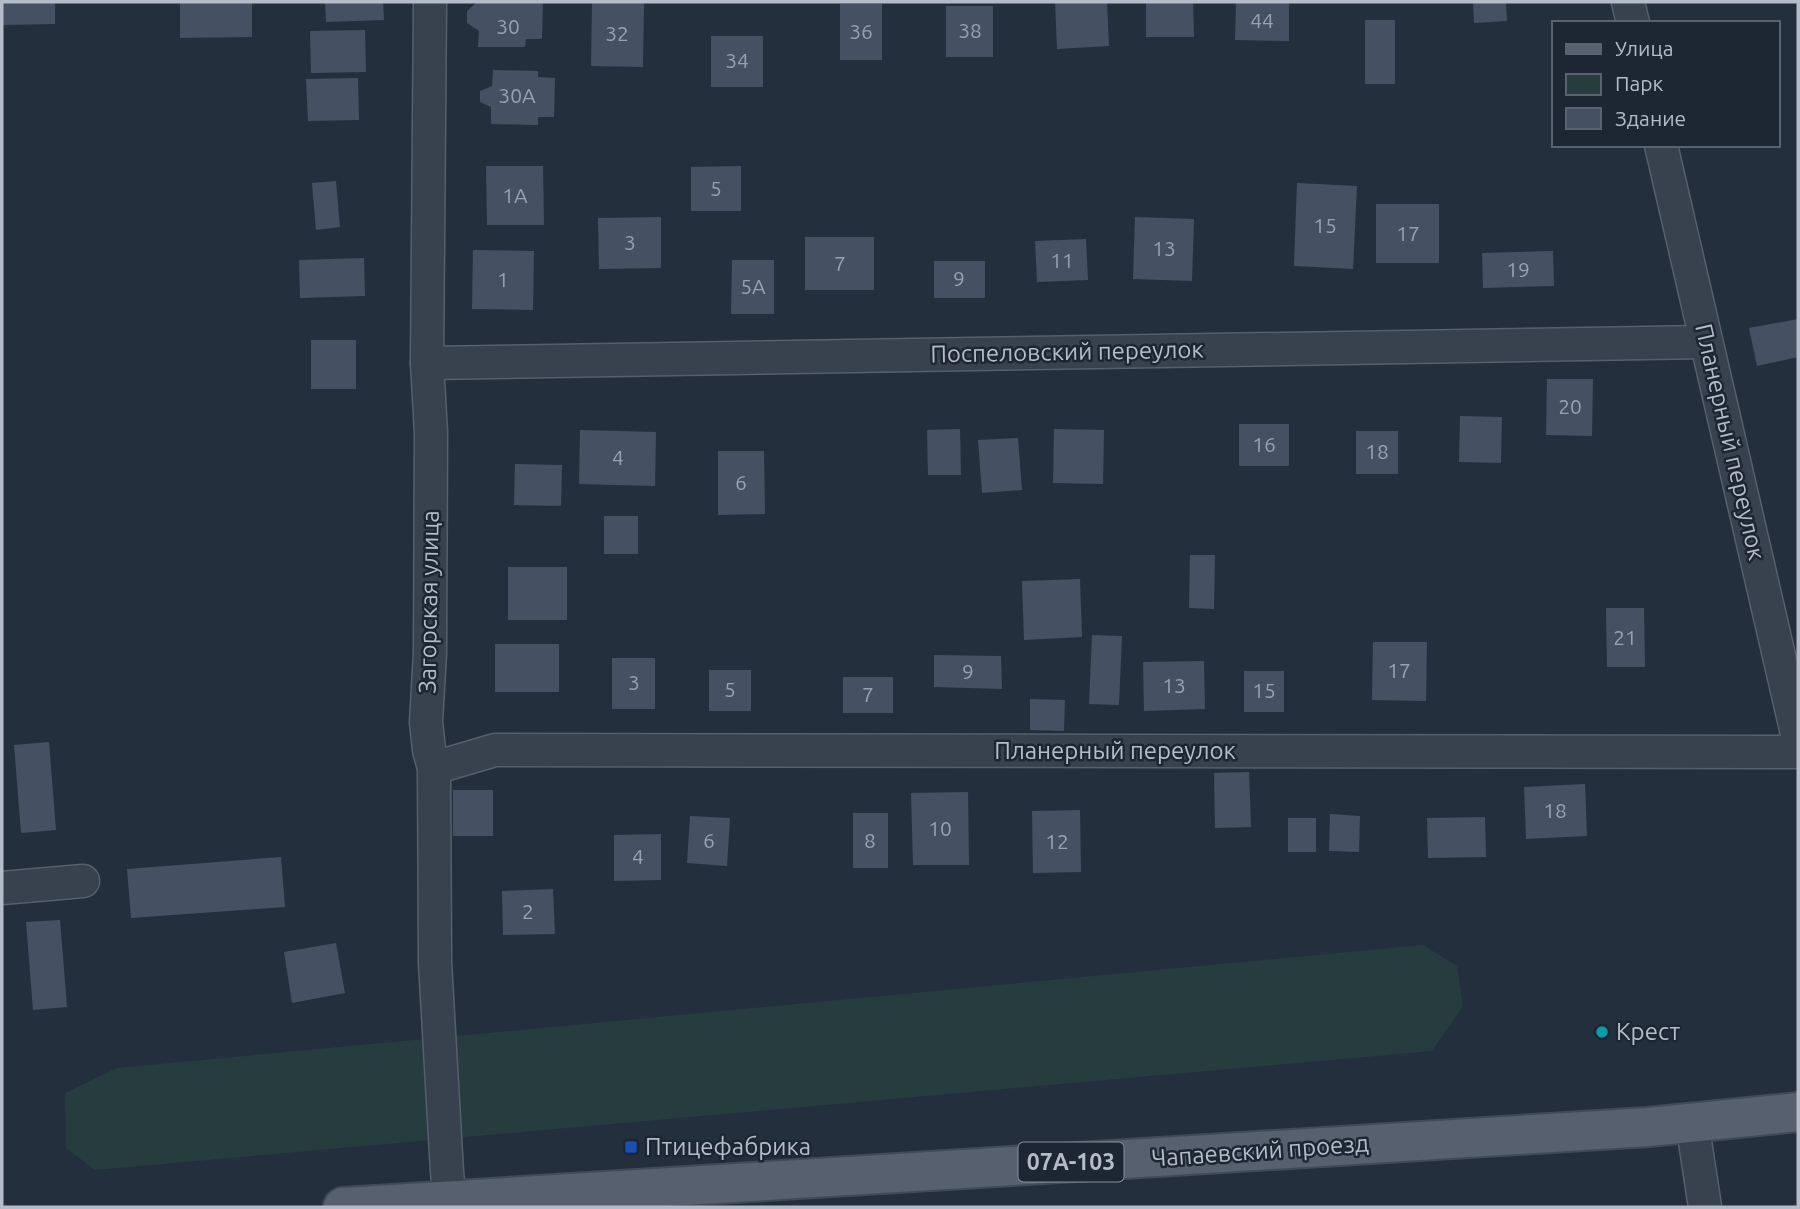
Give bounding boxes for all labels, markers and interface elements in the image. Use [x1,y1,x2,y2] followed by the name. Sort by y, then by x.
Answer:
[1250,8,1274,32] house number: 44
[496,14,520,38] house number: 30
[958,18,982,42] house number: 38
[849,19,873,43] house number: 36
[605,21,629,45] house number: 32
[1552,21,1779,147] legend
[1615,36,1673,60] text: Улица
[725,48,749,72] house number: 34
[1615,71,1664,95] text: Парк
[498,83,536,107] house number: 30А
[1615,106,1686,130] text: Здание
[710,176,722,200] house number: 5
[502,183,528,207] house number: 1А
[1313,213,1337,237] house number: 15
[1396,221,1420,245] house number: 17
[624,230,636,254] house number: 3
[1152,236,1176,260] house number: 13
[1050,248,1074,272] house number: 11
[834,251,846,275] house number: 7
[1506,257,1530,281] house number: 19
[953,266,965,290] house number: 9
[497,267,509,291] house number: 1
[740,274,766,298] house number: 5А
[1690,321,1771,563] street label: Планерный переулок
[930,336,1204,367] street label: Поспеловский переулок
[1558,394,1582,418] house number: 20
[1252,432,1276,456] house number: 16
[1365,439,1389,463] house number: 18
[612,445,624,469] house number: 4
[735,470,747,494] house number: 6
[413,510,444,694] street label: Загорская улица
[1613,625,1637,649] house number: 21
[1387,658,1411,682] house number: 17
[962,659,974,683] house number: 9
[628,670,640,694] house number: 3
[1162,673,1186,697] house number: 13
[724,677,736,701] house number: 5
[1252,678,1276,702] house number: 15
[862,682,874,706] house number: 7
[994,737,1236,764] street label: Планерный переулок
[1543,798,1567,822] house number: 18
[928,816,952,840] house number: 10
[703,828,715,852] house number: 6
[864,828,876,852] house number: 8
[1045,829,1069,853] house number: 12
[632,844,644,868] house number: 4
[522,899,534,923] house number: 2
[1616,1018,1680,1045] place label: Крест
[1594,1024,1610,1040] marker: Крест
[1150,1129,1370,1172] street label: Чапаевский проезд
[645,1133,811,1160] place label: Птицефабрика
[623,1139,639,1155] marker: Птицефабрика
[1018,1142,1124,1182] road number: 07А-103

